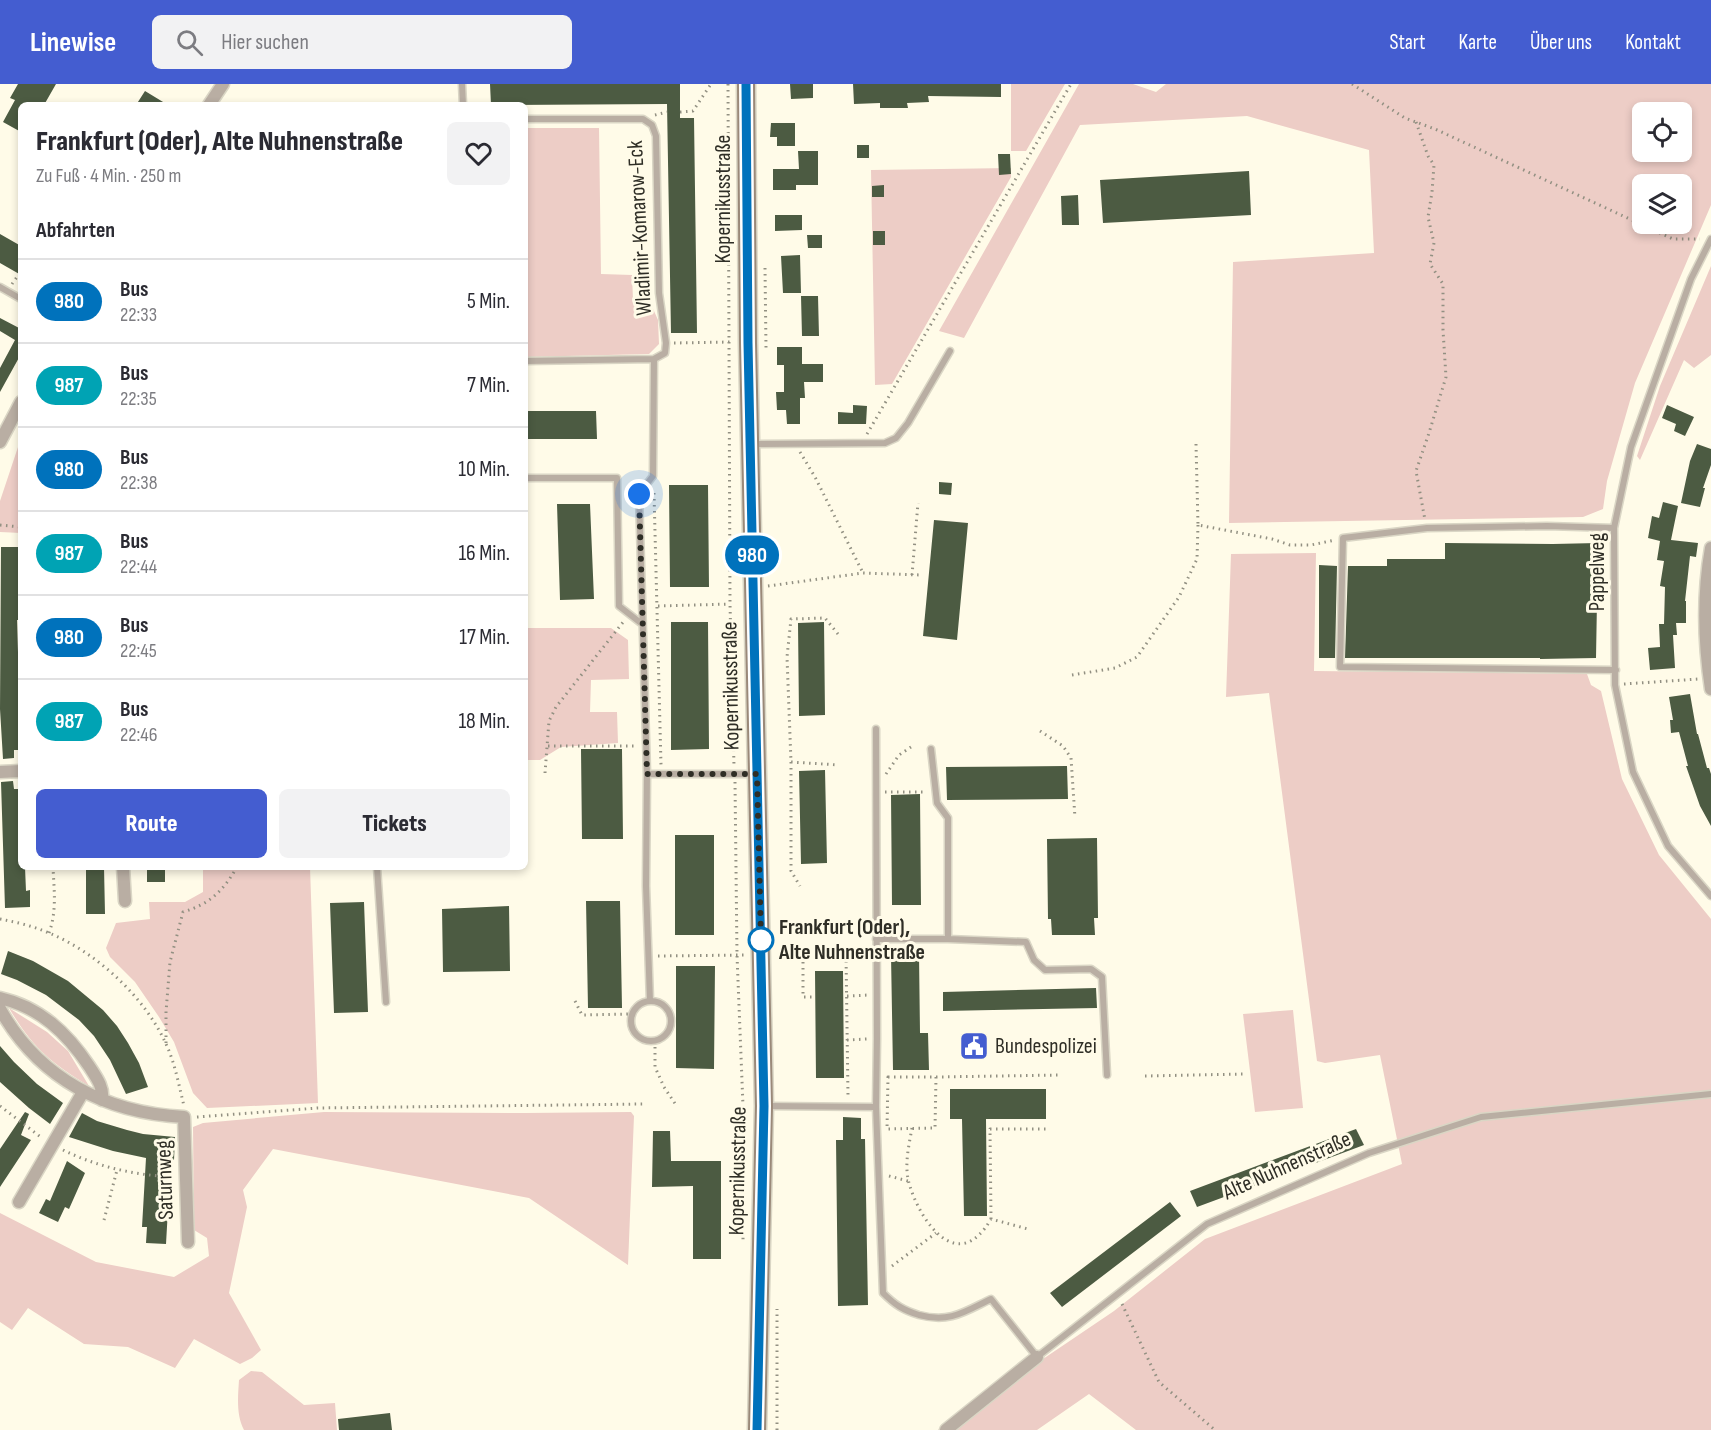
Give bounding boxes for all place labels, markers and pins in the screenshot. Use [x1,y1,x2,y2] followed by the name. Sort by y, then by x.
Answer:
[778,914,925,966] place label: Frankfurt (Oder), Alte Nuhnenstraße
[748,927,774,953] marker: Frankfurt (Oder), Alte Nuhnenstraße
[958,1030,990,1062] public building icon: Bundespolizei
[995,1033,1097,1060] place label: Bundespolizei

